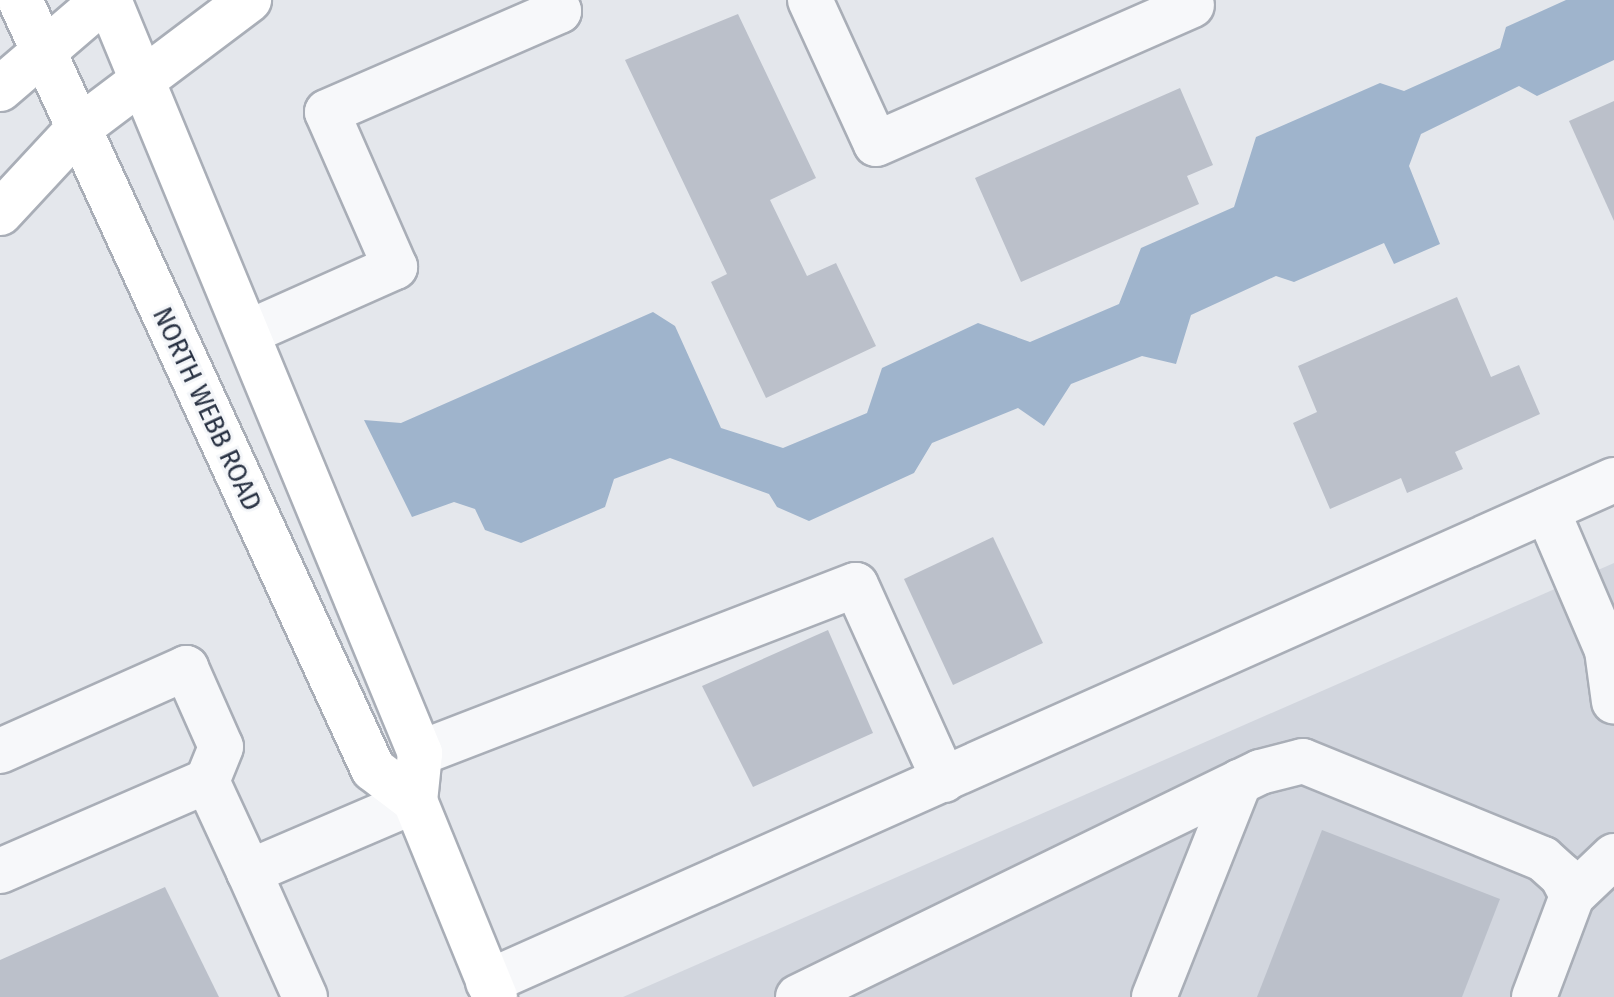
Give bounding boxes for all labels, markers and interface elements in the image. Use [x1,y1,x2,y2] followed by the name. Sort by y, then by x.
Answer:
[145,302,269,516] street label: NORTH WEBB ROAD

